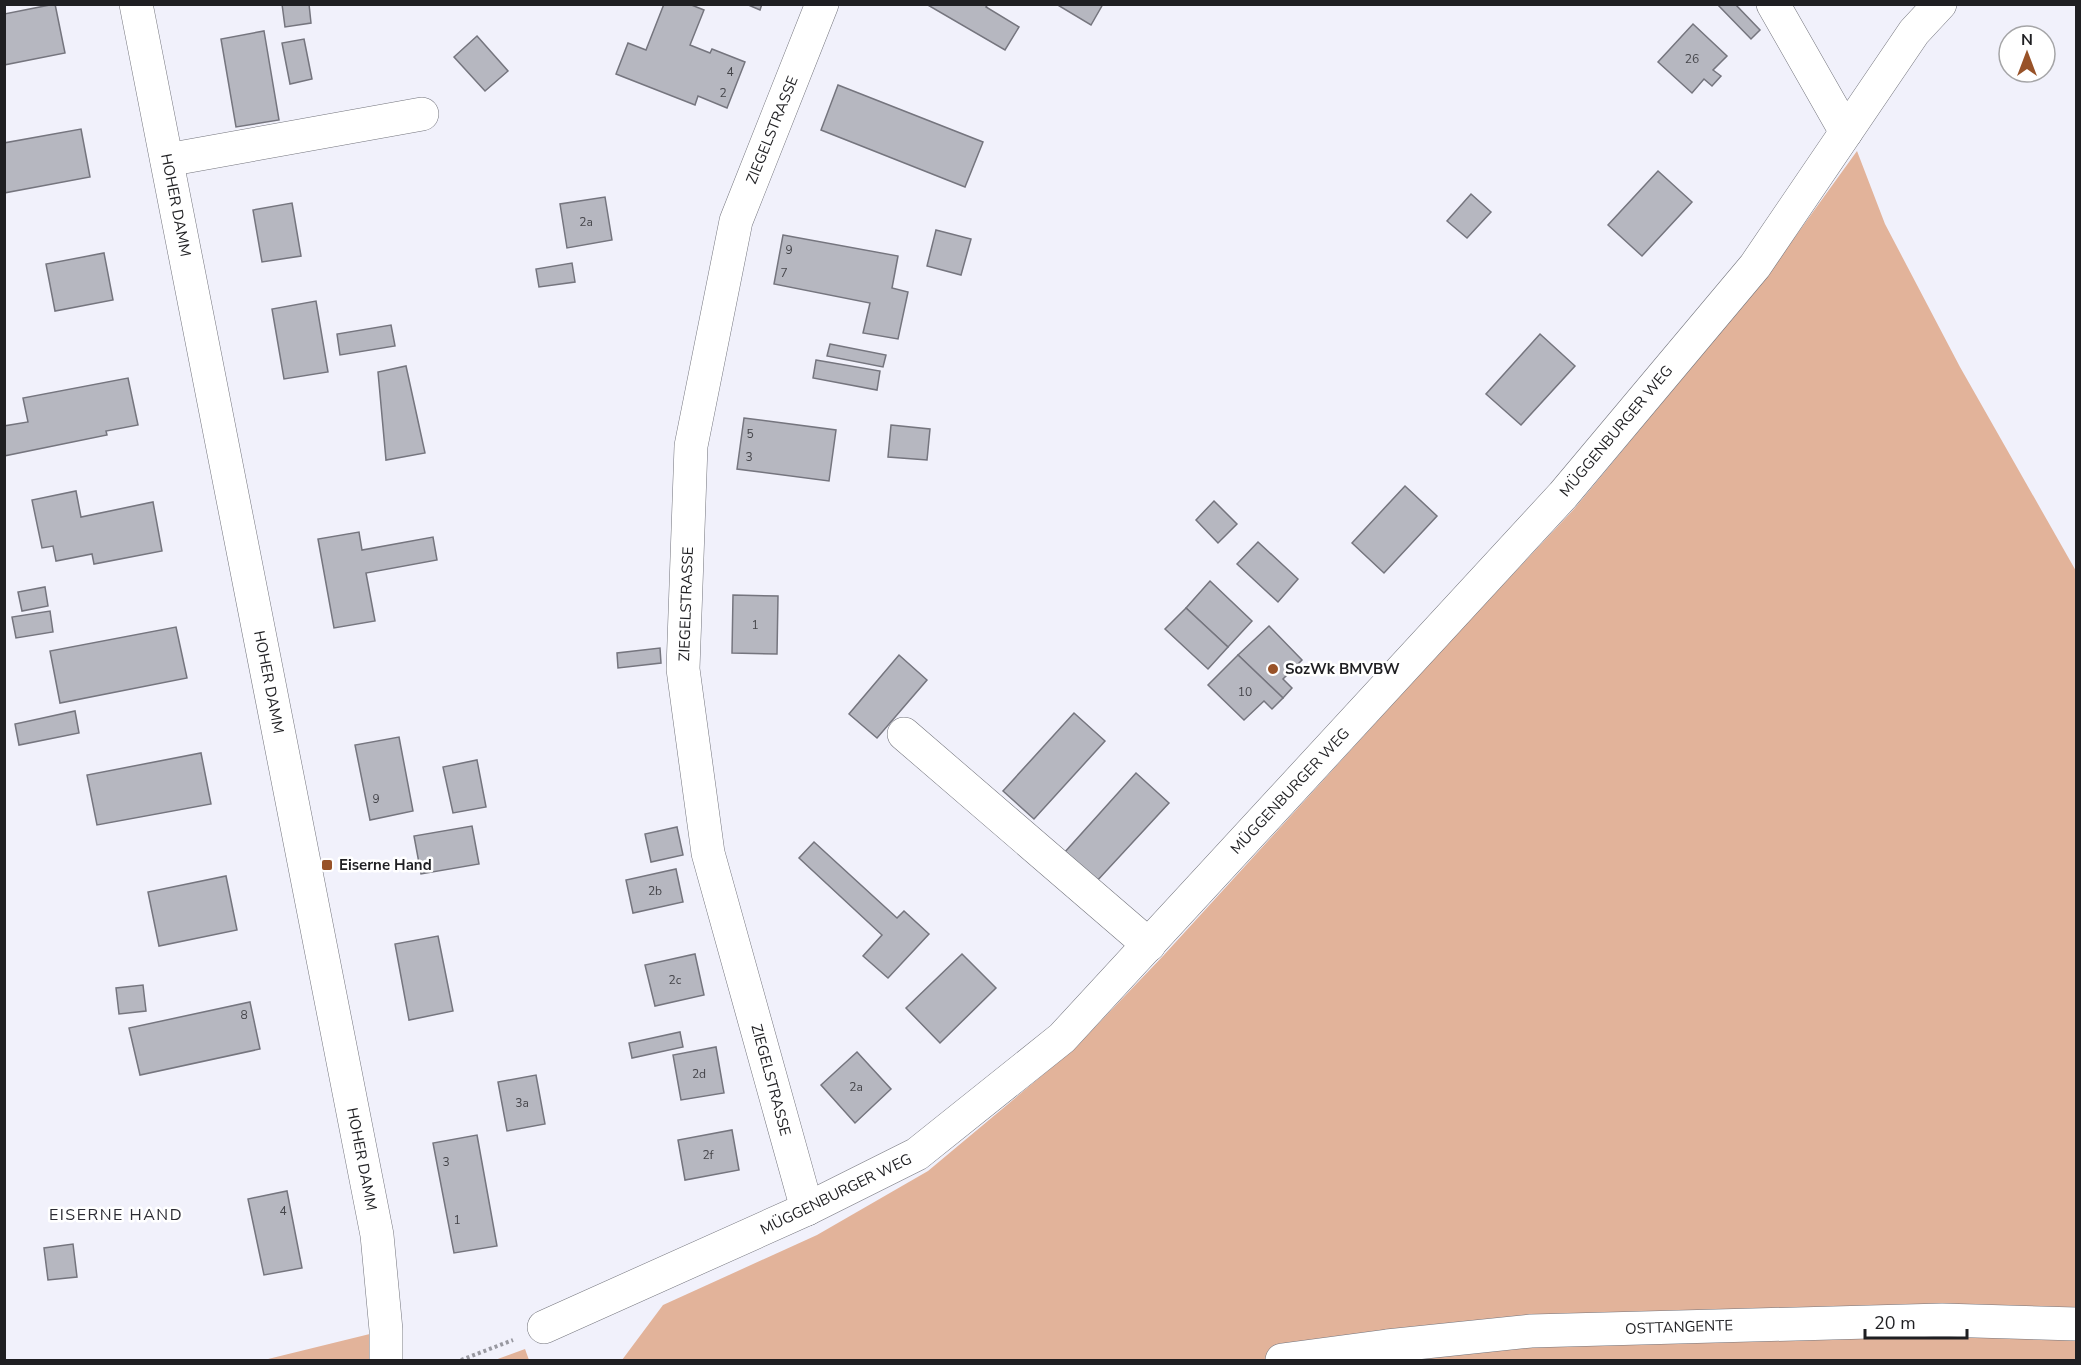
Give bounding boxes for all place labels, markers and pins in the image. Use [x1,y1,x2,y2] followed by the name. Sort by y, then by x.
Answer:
[1285,659,1400,679] place label: SozWk BMVBW
[1266,662,1280,676] marker: SozWk BMVBW
[339,855,432,875] place label: Eiserne Hand
[320,858,334,872] marker: Eiserne Hand

